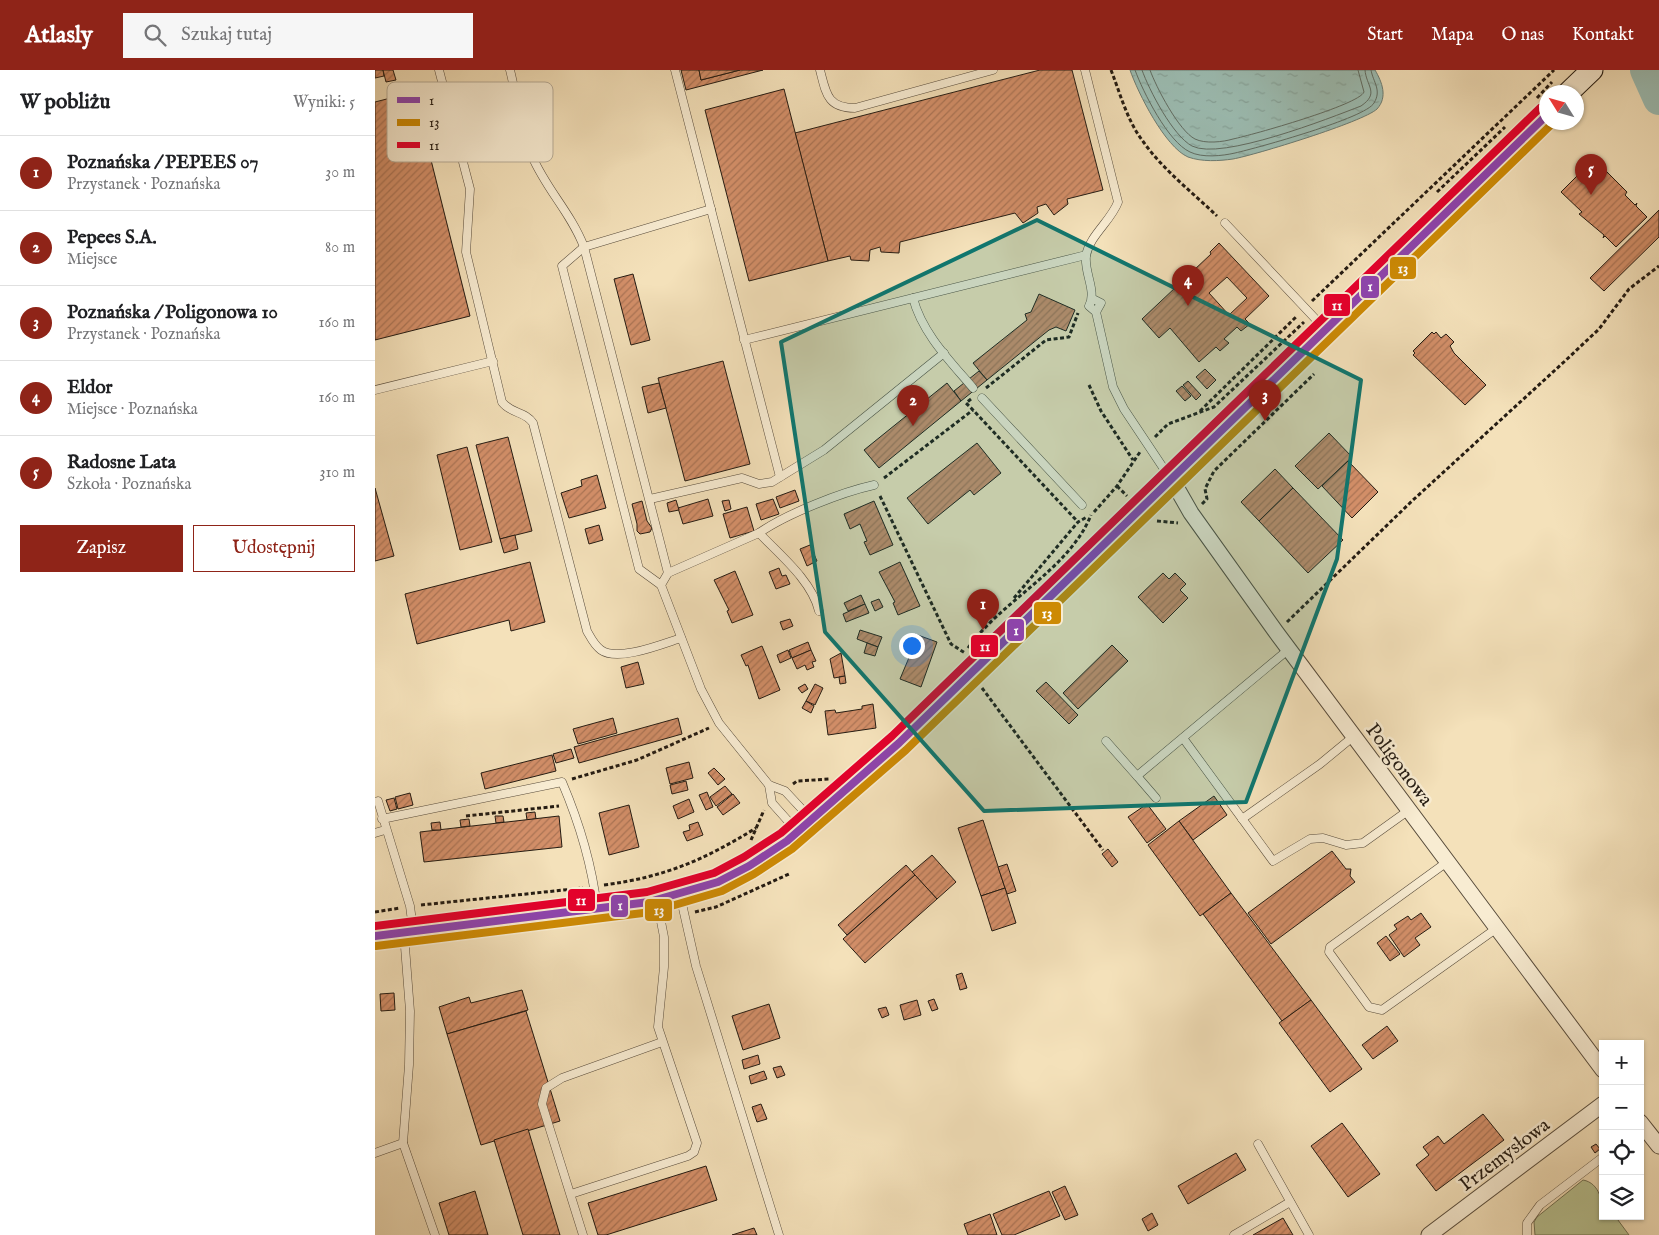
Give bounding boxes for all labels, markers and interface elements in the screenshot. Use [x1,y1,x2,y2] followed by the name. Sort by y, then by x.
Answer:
[123,13,473,58] search box
[25,20,93,51] text: Atlasly
[141,21,169,49] icon: search
[181,23,272,47] text: Szukaj tutaj
[1367,24,1403,47] text: Start
[1431,24,1474,47] text: Mapa
[1502,24,1544,47] text: O nas
[1572,24,1634,47] text: Kontakt
[387,82,553,162] legend
[1539,85,1584,130] north arrow
[20,89,110,116] text: W pobliżu
[429,92,434,110] text: 1
[293,93,355,113] text: Wyniki: 5
[429,114,439,132] text: 13
[429,137,439,155] text: 11
[67,151,259,175] text: Poznańska / PEPEES 07
[1575,154,1607,195] pin: 5
[33,163,39,183] text: 1
[325,163,355,183] text: 30 m
[67,175,220,195] text: Przystanek · Poznańska
[67,226,157,250] text: Pepees S.A.
[32,238,40,258] text: 2
[325,238,355,258] text: 80 m
[67,250,117,270] text: Miejsce
[1389,256,1417,280] line badge: 13
[1398,260,1408,278] text: 13
[1172,265,1204,306] pin: 4
[1360,275,1380,299] line badge: 1
[1367,278,1373,296] text: 1
[1323,293,1351,317] line badge: 11
[1332,297,1342,315] text: 11
[67,301,278,325] text: Poznańska / Poligonowa 10
[33,313,39,333] text: 3
[319,313,355,333] text: 160 m
[67,325,220,345] text: Przystanek · Poznańska
[67,376,113,400] text: Eldor
[1249,380,1281,421] pin: 3
[897,385,929,426] pin: 2
[32,388,40,408] text: 4
[319,388,355,408] text: 160 m
[67,400,198,420] text: Miejsce · Poznańska
[67,451,176,475] text: Radosne Lata
[33,463,39,483] text: 5
[319,463,355,483] text: 310 m
[67,475,191,495] text: Szkoła · Poznańska
[20,525,183,572] button: Zapisz
[193,525,355,572] button: Udostępnij
[967,589,999,630] pin: 1
[1033,601,1062,625] line badge: 13
[1042,605,1052,623] text: 13
[1006,618,1025,642] line badge: 1
[1013,622,1019,640] text: 1
[899,633,925,659] your location
[970,634,999,658] line badge: 11
[980,638,990,656] text: 11
[1360,719,1438,812] street label: Poligonowa
[567,888,596,912] line badge: 11
[576,892,586,910] text: 11
[610,894,629,918] line badge: 1
[617,897,623,915] text: 1
[644,898,673,922] line badge: 13
[654,902,664,920] text: 13
[1599,1040,1644,1220] map controls
[1599,1040,1644,1085] button: +
[1599,1085,1644,1130] button: −
[1455,1113,1556,1197] street label: Przemysłowa
[1599,1130,1644,1175] button: locate
[1599,1175,1644,1220] button: layers

